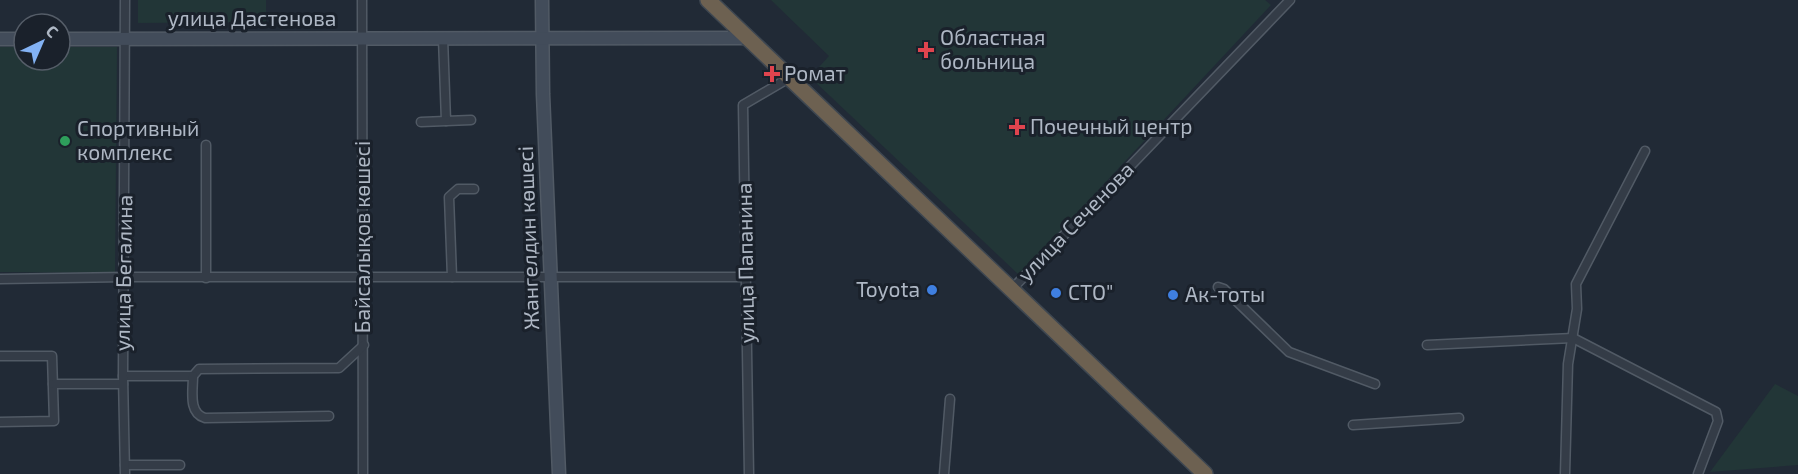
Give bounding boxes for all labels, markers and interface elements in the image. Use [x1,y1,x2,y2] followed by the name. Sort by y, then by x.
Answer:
[168,5,336,31] street label: улица Дастенова
[12,12,72,72] north arrow
[43,21,63,41] text: С
[940,24,1045,73] place label: Областная больница
[917,41,935,59] marker: Областная больница
[784,60,846,85] place label: Ромат
[765,67,779,81] marker: Ромат
[1030,113,1193,138] place label: Почечный центр
[77,115,199,164] place label: Спортивный комплекс
[1008,118,1026,136] marker: Почечный центр
[58,134,72,148] marker: Спортивный комплекс
[349,141,374,333] street label: Байсалықов көшесі
[512,146,543,330] street label: Жангелдин көшесі
[1012,156,1139,287] street label: улица Сеченова
[731,182,759,344] street label: улица Папанина
[109,195,137,351] street label: улица Бегалина
[856,276,920,301] place label: Toyota
[1068,279,1113,304] place label: СТО"
[1185,281,1265,306] place label: Ак-тоты
[925,283,939,297] marker: Toyota
[1049,286,1063,300] marker: СТО"
[1166,288,1180,302] marker: Ак-тоты

